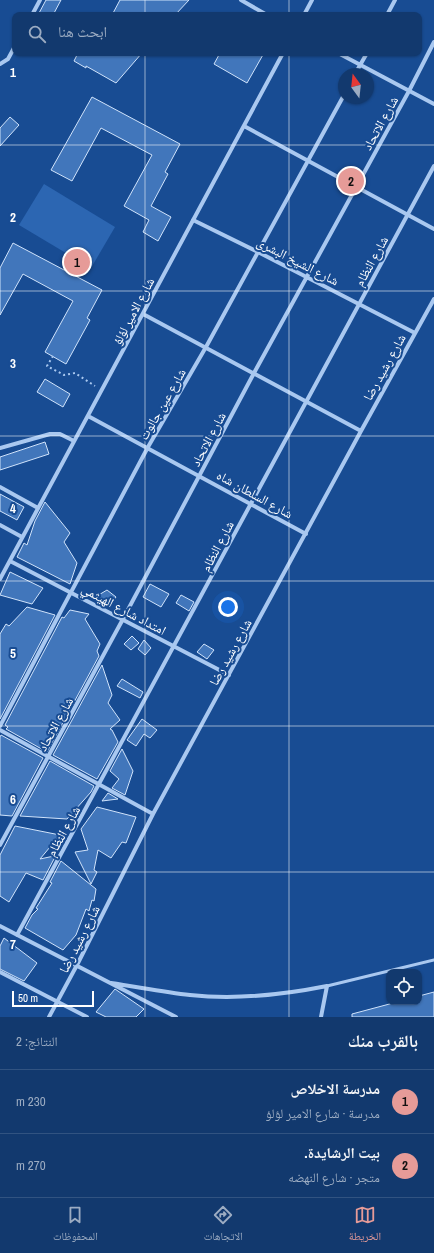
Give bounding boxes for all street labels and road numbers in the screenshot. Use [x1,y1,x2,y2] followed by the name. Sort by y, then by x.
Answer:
[359,93,403,154] street label: شارع الاتحاد
[253,233,342,290] street label: شارع الشيخ البشرى
[351,233,393,290] street label: شارع النظام
[109,275,159,348] street label: شارع الامير لؤلؤ
[359,331,411,404] street label: شارع رشيد رضا
[135,365,191,444] street label: شارع عين جالوت
[187,409,231,470] street label: شارع الاتحاد
[213,467,296,523] street label: شارع السلطان شاه
[197,518,239,575] street label: شارع النظام
[77,580,169,641] street label: امتداد شارع الهيثمي
[205,616,257,689] street label: شارع رشيد رضا
[34,694,78,755] street label: شارع الاتحاد
[43,803,85,860] street label: شارع النظام
[55,903,105,976] street label: شارع رشيد رضا

